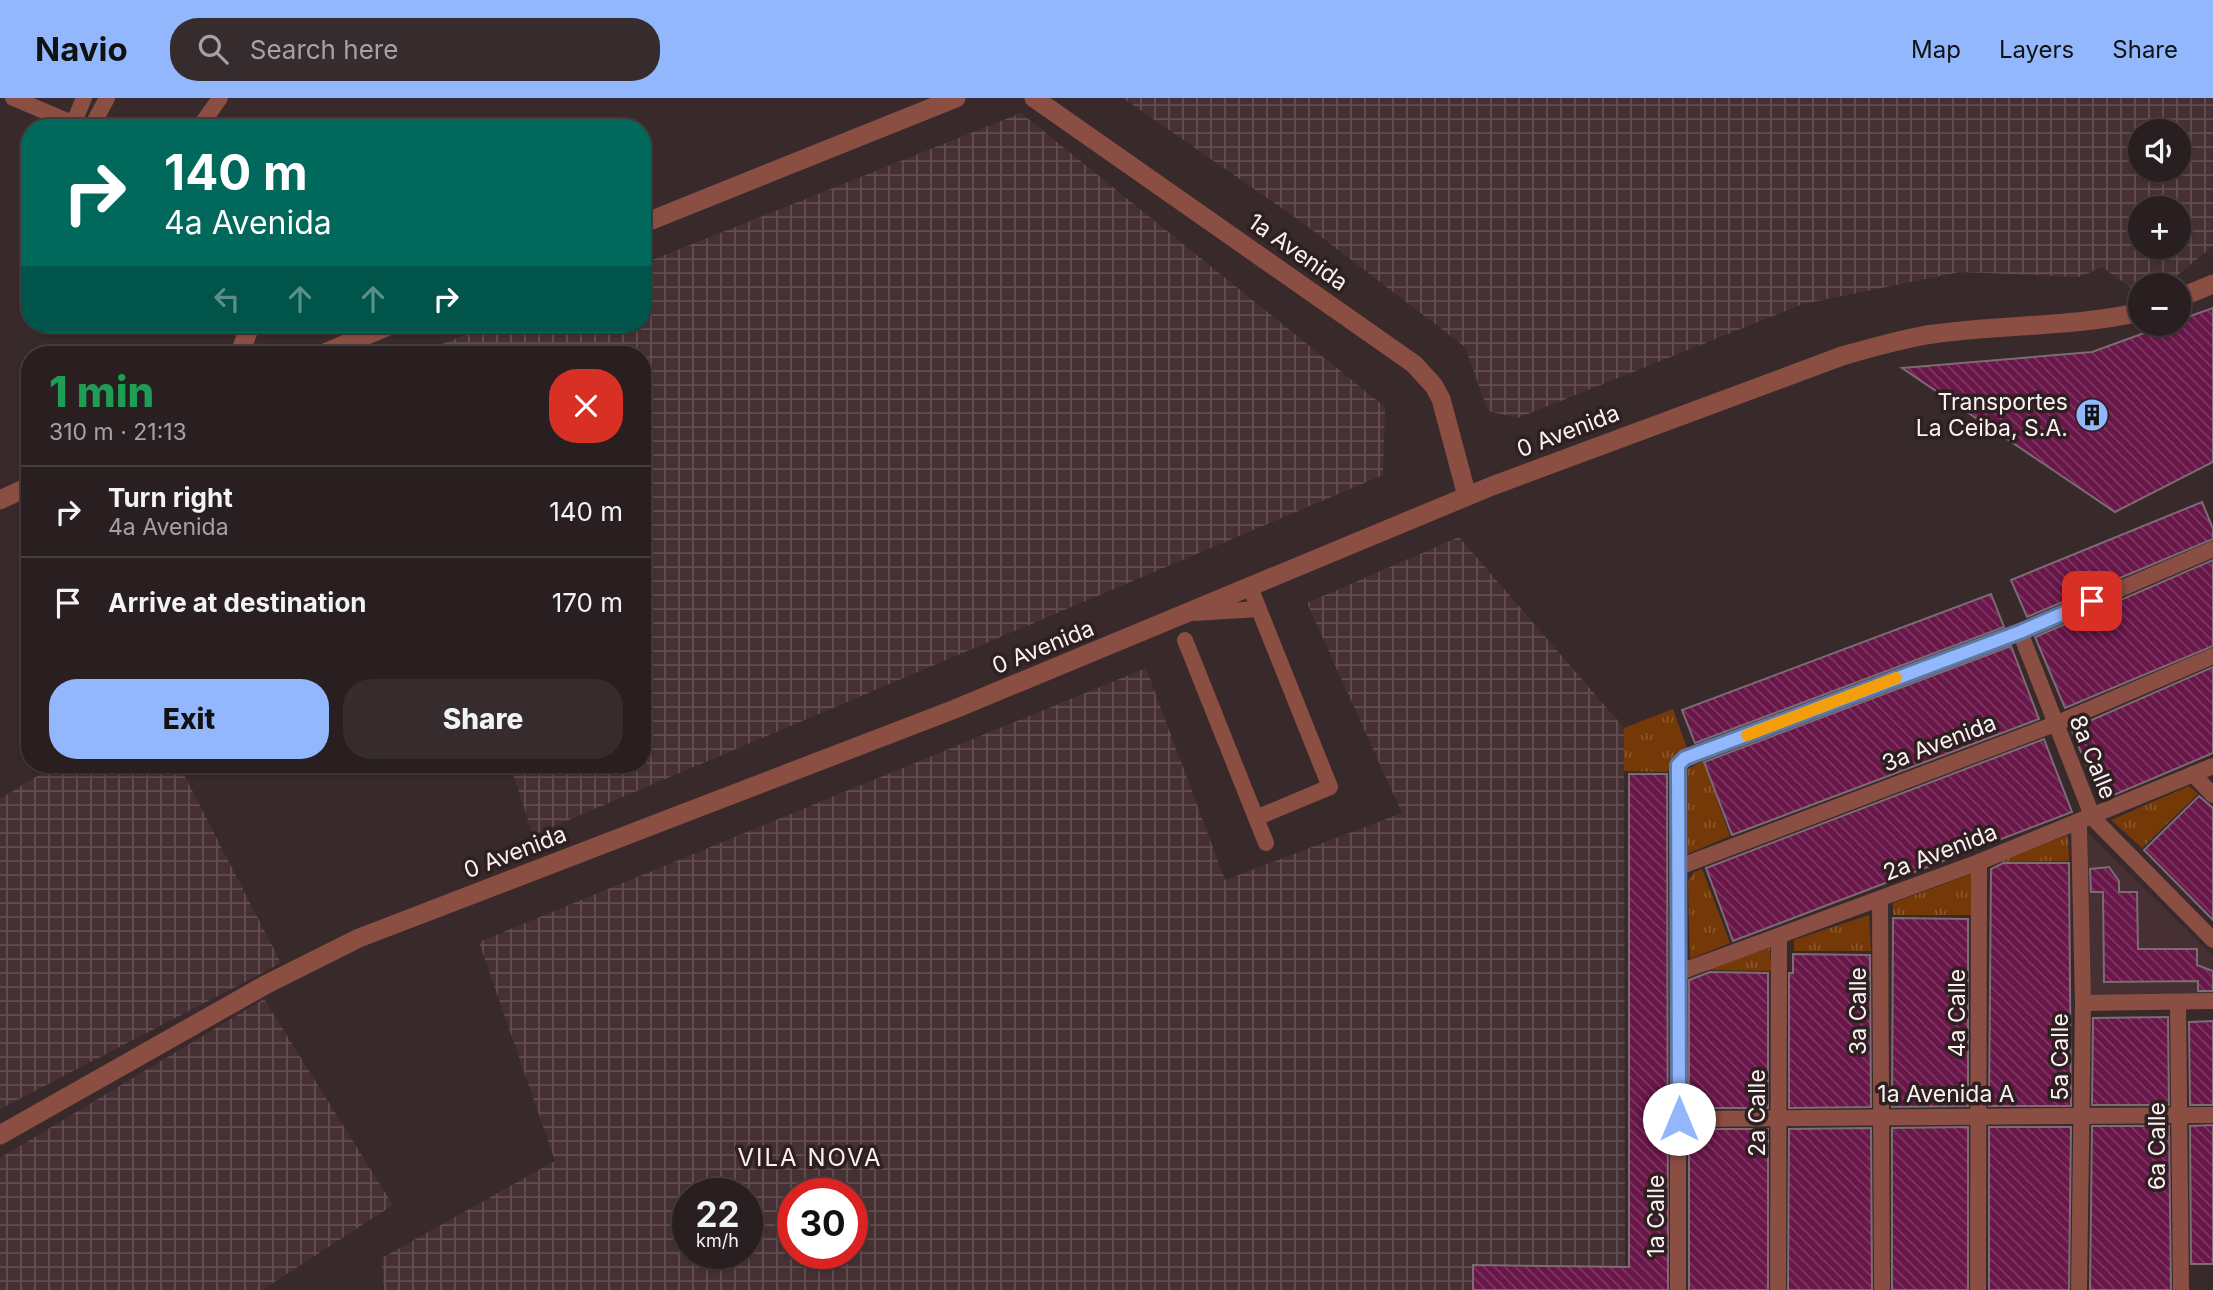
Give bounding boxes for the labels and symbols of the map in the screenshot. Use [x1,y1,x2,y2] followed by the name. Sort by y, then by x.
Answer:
[1243,208,1353,296] street label: 1a Avenida
[1916,388,2068,442] place label: Transportes La Ceiba, S.A.
[2073,396,2111,434] building icon: Transportes La Ceiba, S.A.
[1513,399,1623,463] street label: 0 Avenida
[2062,571,2122,631] pin
[988,614,1098,680] street label: 0 Avenida
[1878,708,2000,778] street label: 3a Avenida
[2064,711,2122,803] street label: 8a Calle
[1879,817,2001,887] street label: 2a Avenida
[460,820,570,884] street label: 0 Avenida
[1844,967,1872,1055] street label: 3a Calle
[1943,969,1971,1057] street label: 4a Calle
[2046,1013,2074,1101] street label: 5a Calle
[1743,1069,1771,1157] street label: 2a Calle
[1877,1080,2015,1108] street label: 1a Avenida A
[1642,1082,1716,1156] position arrow
[2143,1102,2171,1190] street label: 6a Calle
[738,1143,882,1172] district label: VILA NOVA
[1642,1174,1670,1258] street label: 1a Calle
[777,1178,868,1269] speed limit sign: 30

